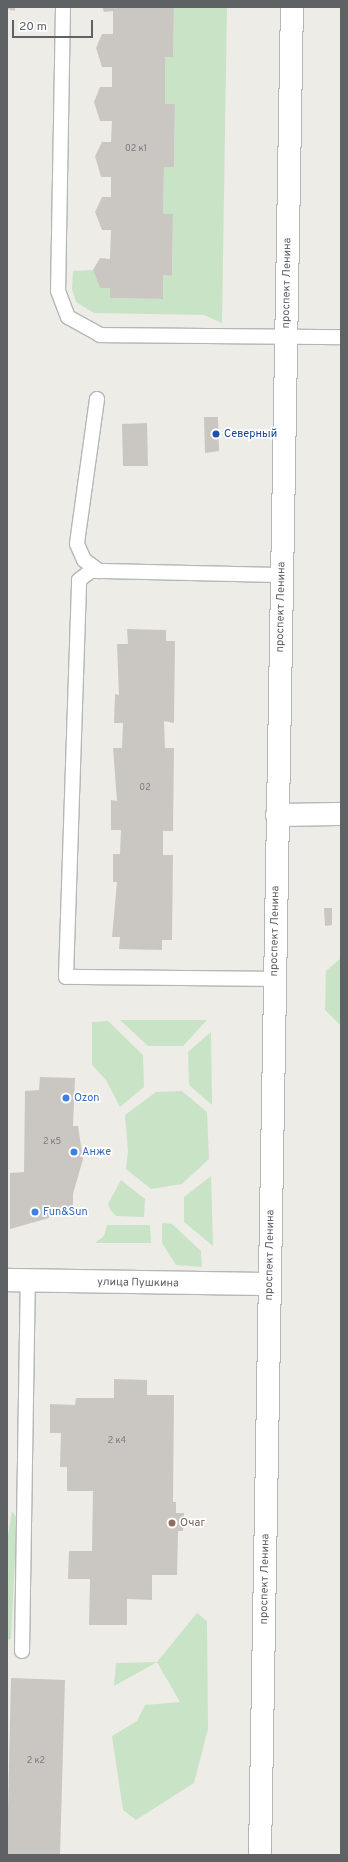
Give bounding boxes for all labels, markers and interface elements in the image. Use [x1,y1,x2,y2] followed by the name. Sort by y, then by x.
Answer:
[14,12,95,38] scale bar
[19,19,47,35] text: 20 m
[125,144,147,154] house number: 02 к1
[280,238,294,328] street label: проспект Ленина
[224,427,277,441] place label: Северный
[211,429,221,439] marker: Северный
[274,562,288,652] street label: проспект Ленина
[139,783,151,793] house number: 02
[268,886,282,976] street label: проспект Ленина
[74,1091,100,1105] place label: Ozon
[61,1093,71,1103] marker: Ozon
[43,1137,61,1147] house number: 2 к5
[82,1145,111,1159] place label: Анже
[69,1147,79,1157] marker: Анже
[43,1205,88,1219] place label: Fun&Sun
[30,1207,40,1217] marker: Fun&Sun
[263,1210,277,1300] street label: проспект Ленина
[97,1276,179,1290] street label: улица Пушкина
[108,1436,126,1446] house number: 2 к4
[180,1516,205,1530] place label: Очаг
[167,1518,177,1528] marker: Очаг
[258,1534,272,1624] street label: проспект Ленина
[27,1756,45,1766] house number: 2 к2

